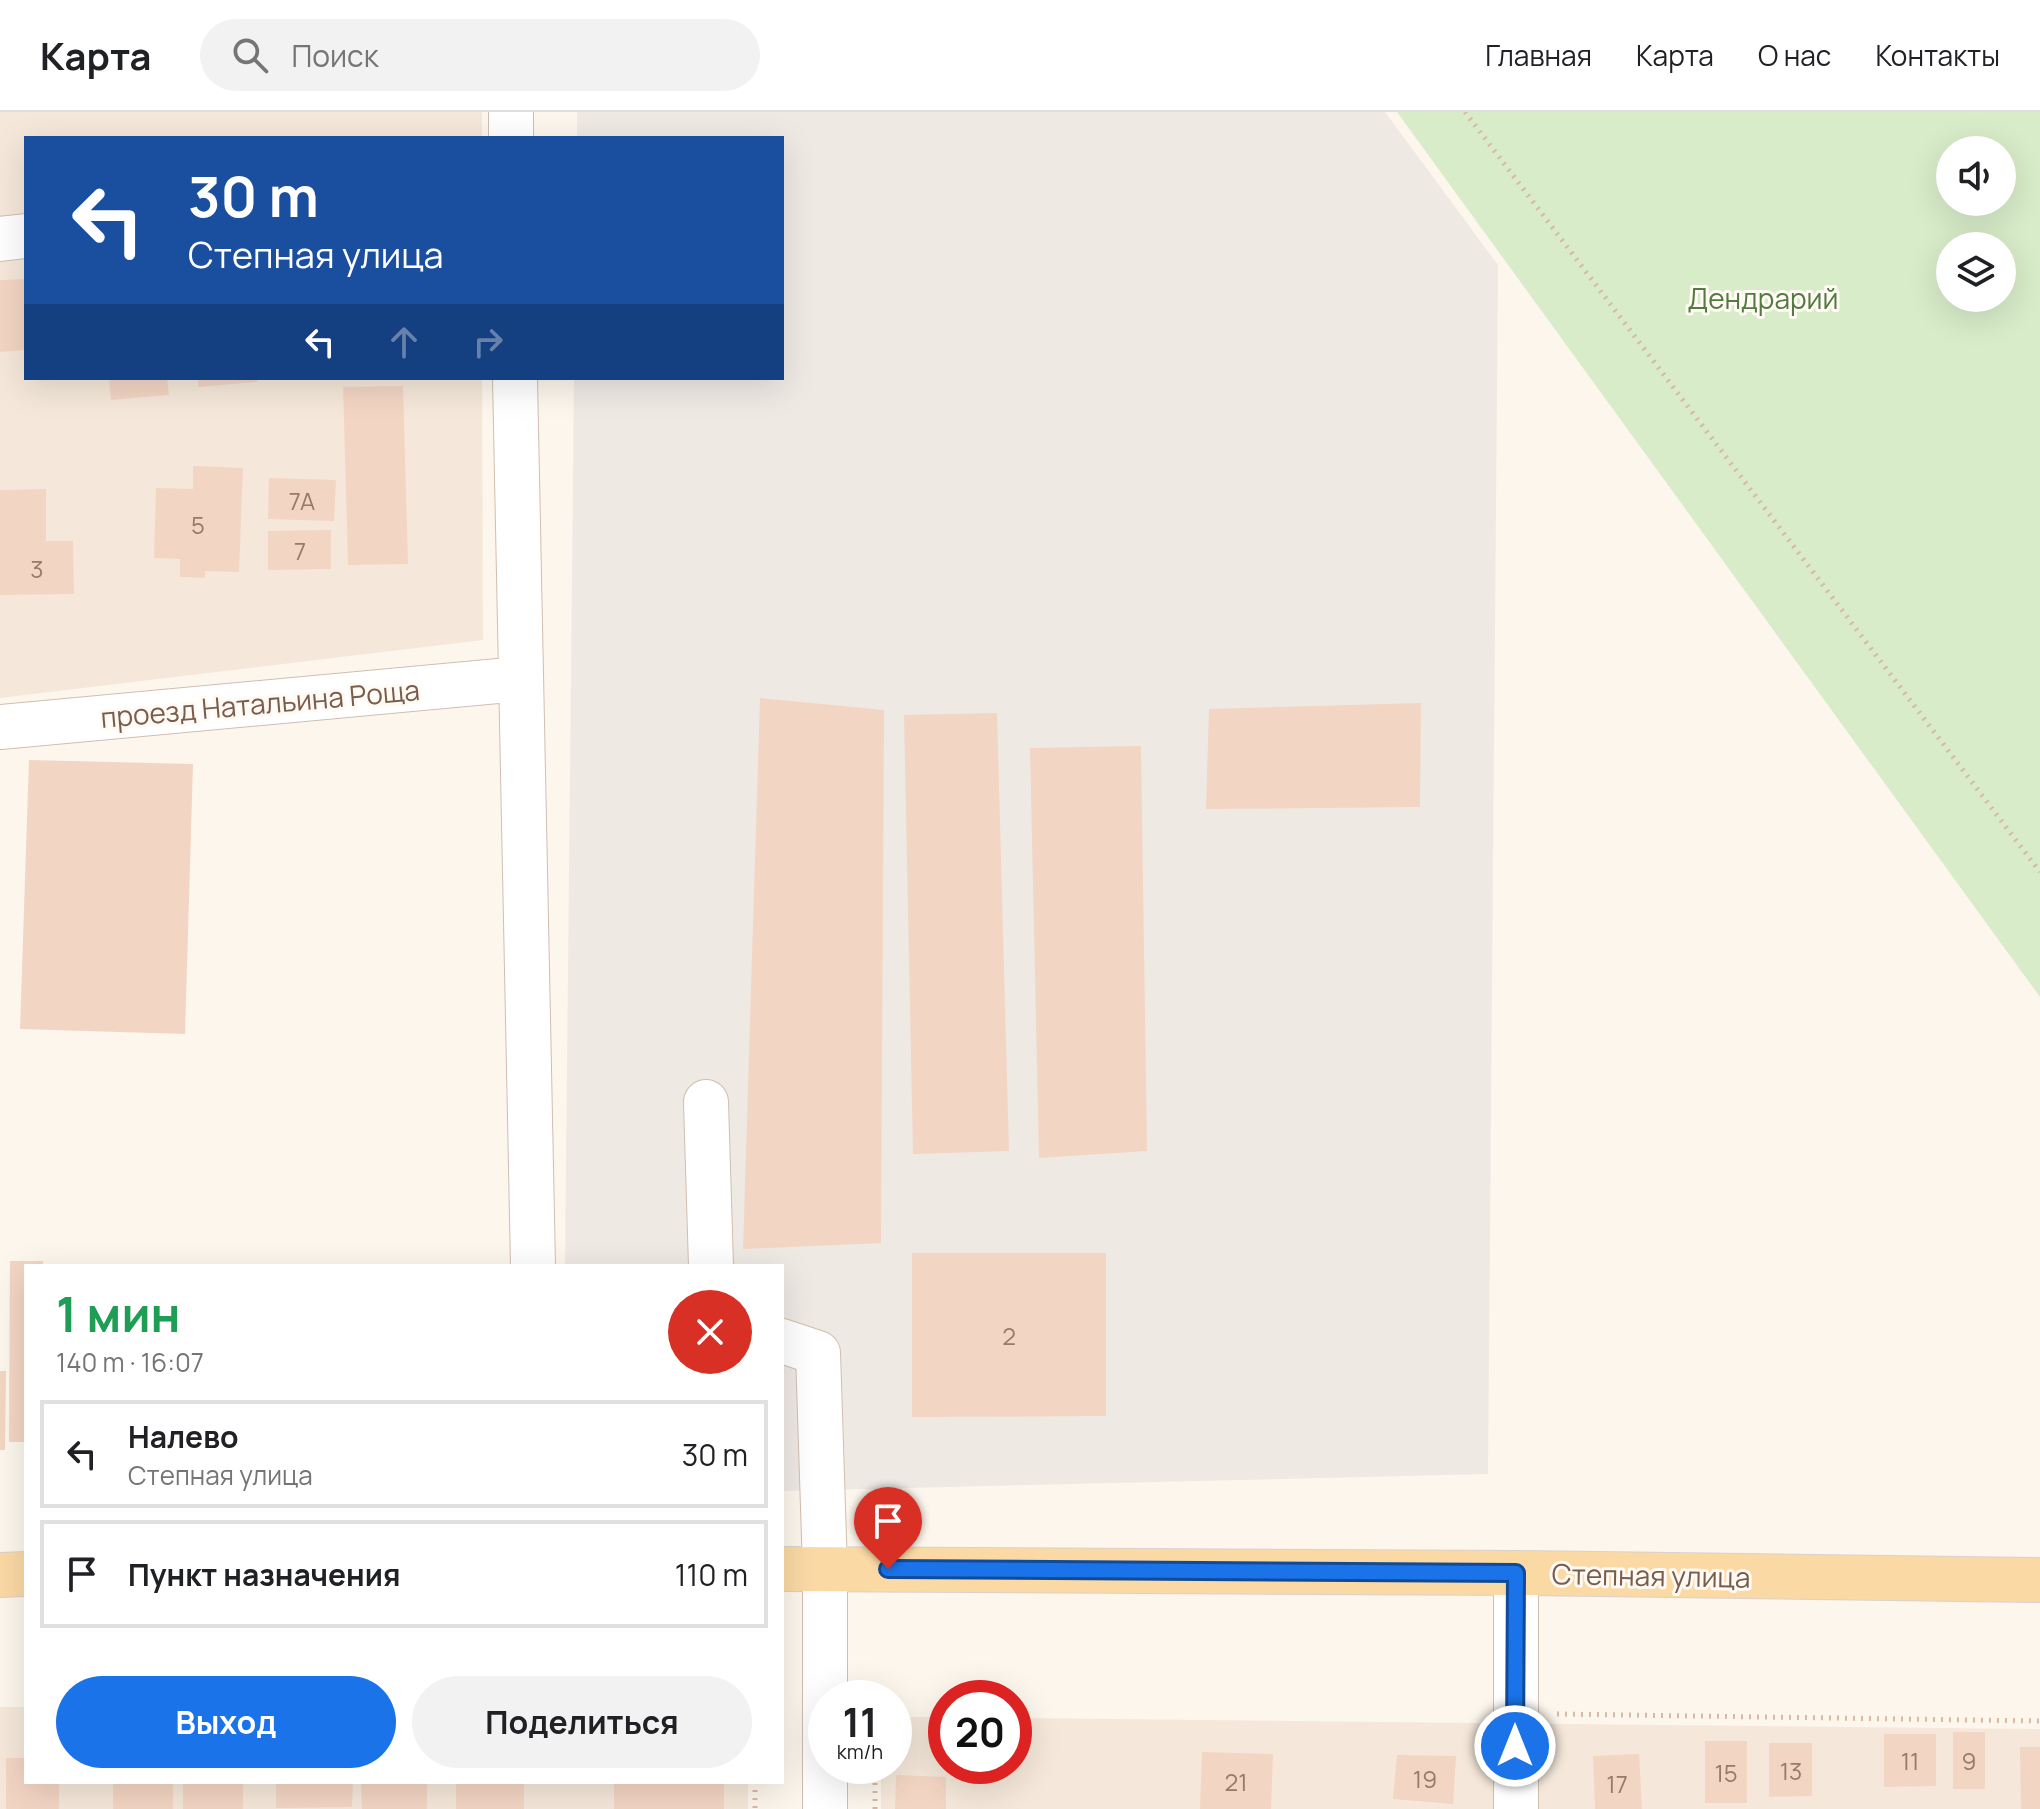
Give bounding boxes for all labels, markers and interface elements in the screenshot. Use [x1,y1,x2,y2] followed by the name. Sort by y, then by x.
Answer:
[200,19,760,91] search box
[40,29,152,81] text: Карта
[228,33,272,77] icon: search
[292,35,379,76] text: Поиск
[1485,36,1592,74] text: Главная
[1636,36,1714,74] text: Карта
[1758,36,1831,74] text: О нас
[1875,36,2000,74] text: Контакты
[1936,136,2016,312] map controls
[1936,136,2016,216] button: sound
[188,157,319,234] text: 30 m
[56,168,160,272] icon: left
[188,230,444,279] text: Степная улица
[1936,232,2016,312] button: layers
[1688,279,1838,317] park label: Дендрарий
[298,320,342,364] icon: left
[382,320,426,364] icon: ahead
[466,320,510,364] icon: right
[289,484,315,517] house number: 7А
[191,508,205,541] house number: 5
[294,534,306,567] house number: 7
[30,552,44,585] house number: 3
[99,670,421,736] street label: проезд Натальина Роща
[56,1281,180,1346] text: 1 мин
[668,1290,752,1374] button: close
[1002,1319,1016,1352] house number: 2
[56,1344,204,1380] text: 140 m · 16:07
[128,1416,238,1457] text: Налево
[60,1432,104,1476] icon: left
[682,1434,748,1475] text: 30 m
[128,1457,313,1493] text: Степная улица
[854,1487,922,1569] pin
[866,1499,910,1543] icon: arrive
[60,1552,104,1596] icon: arrive
[128,1554,401,1595] text: Пункт назначения
[675,1554,748,1595] text: 110 m
[1551,1554,1751,1596] street label: Степная улица
[56,1676,396,1768] button: Выход
[412,1676,752,1768] button: Поделиться
[928,1680,1032,1784] speed limit sign: 20
[842,1694,878,1749] text: 11
[1473,1704,1557,1788] position arrow
[837,1738,883,1765] text: km/h
[1901,1744,1919,1777] house number: 11
[1962,1744,1976,1777] house number: 9
[1780,1754,1802,1787] house number: 13
[1714,1756,1738,1789] house number: 15
[1413,1762,1437,1795] house number: 19
[1224,1765,1248,1798] house number: 21
[1606,1767,1628,1800] house number: 17

